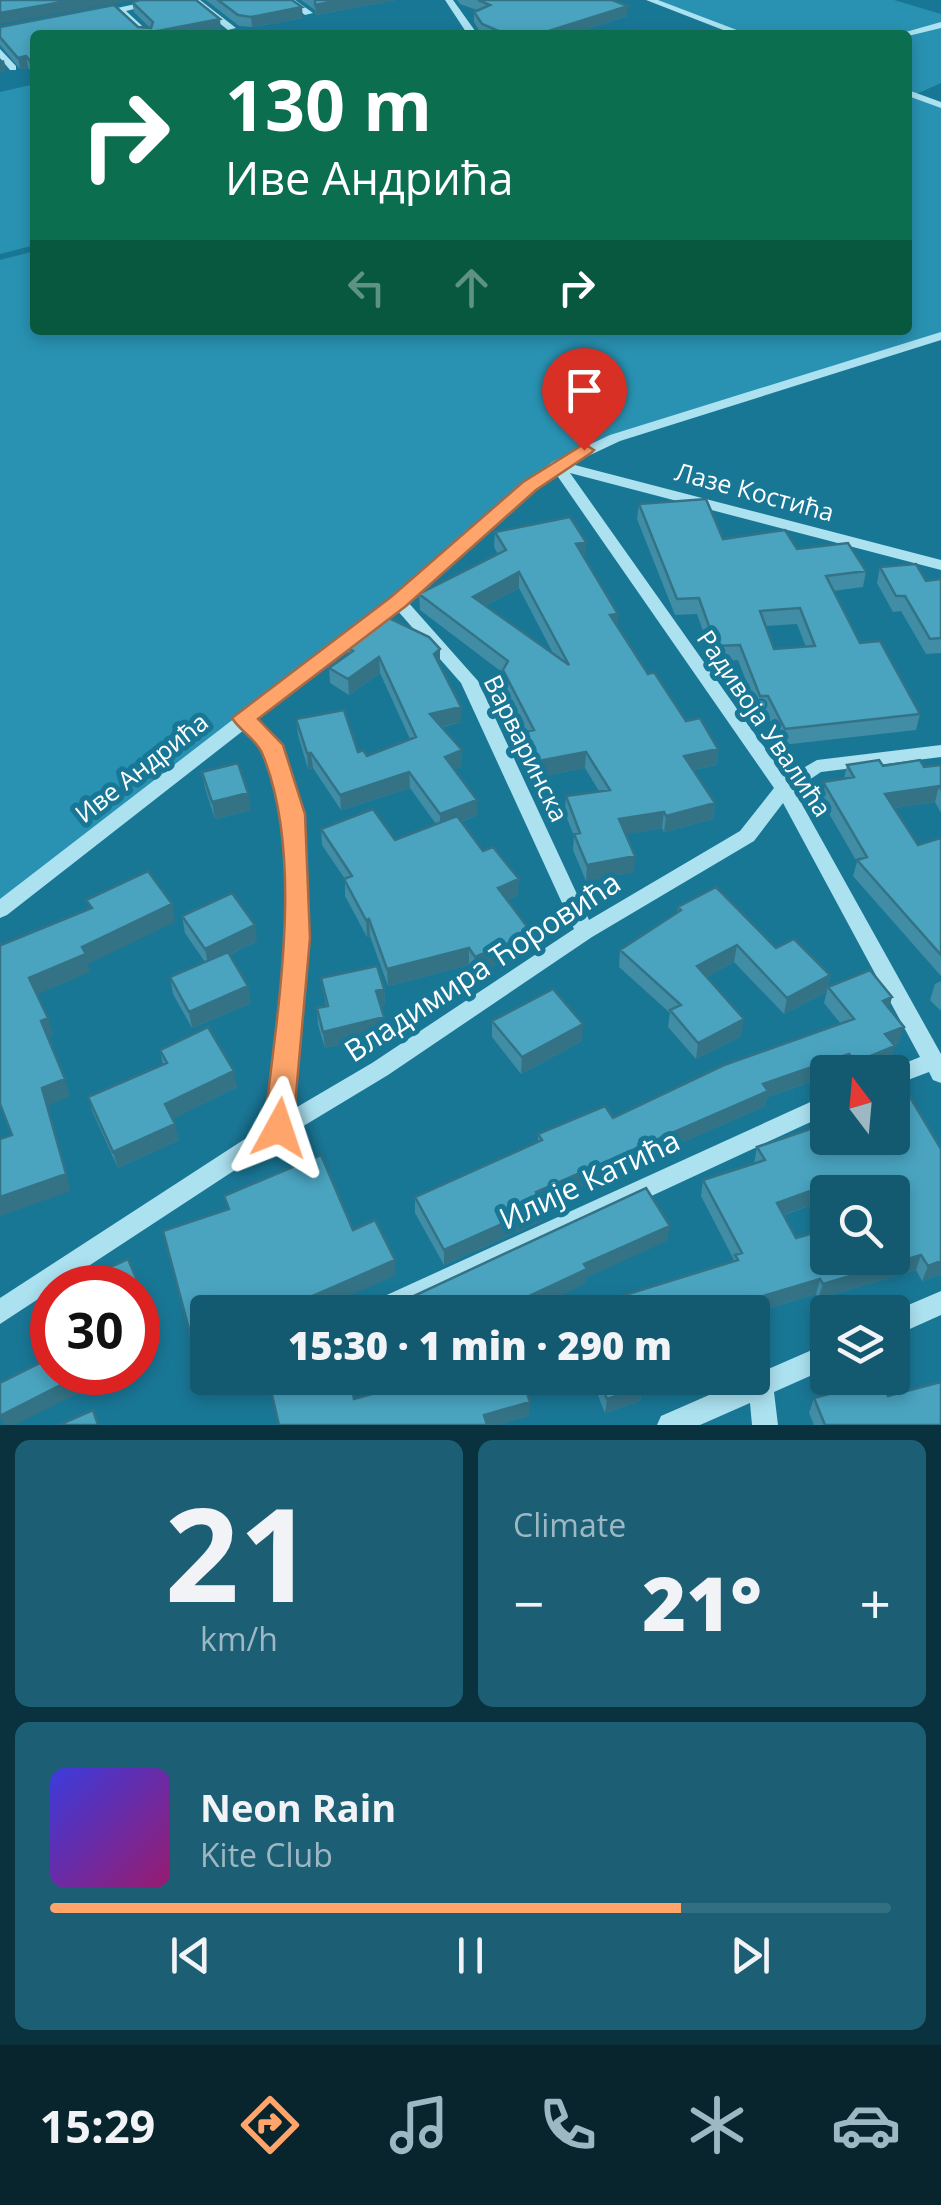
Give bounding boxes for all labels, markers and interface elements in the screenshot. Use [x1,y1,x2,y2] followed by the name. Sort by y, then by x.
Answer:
[225,56,432,152] text: 130 m
[60,70,190,200] icon: right
[225,147,514,208] text: Иве Андрића
[339,260,394,315] icon: left
[444,260,499,315] icon: ahead
[549,260,604,315] icon: right
[542,348,627,451] pin
[557,363,612,418] icon: arrive
[672,453,838,529] street label: Лазе Костића
[690,623,840,823] street label: Радивоја Увалића
[477,669,577,827] street label: Варваринска
[67,704,215,830] street label: Иве Андрића
[336,861,628,1071] street label: Владимира Ћоровића
[810,1055,910,1155] north arrow
[810,1055,910,1395] map controls
[227,1076,331,1180] position arrow
[492,1119,686,1239] street label: Илије Катића
[810,1175,910,1275] button: search
[30,1265,160,1395] speed limit sign: 30
[810,1295,910,1395] button: layers
[288,1319,672,1371] text: 15:30 · 1 min · 290 m
[165,1463,313,1640] text: 21
[513,1503,626,1546] text: Climate
[642,1551,762,1653] text: 21°
[513,1565,544,1640] text: −
[860,1565,891,1640] text: +
[200,1617,278,1660] text: km/h
[200,1781,396,1833] text: Neon Rain
[200,1833,333,1876] text: Kite Club
[163,1928,218,1983] icon: previous
[443,1928,498,1983] icon: pause
[723,1928,778,1983] icon: next
[235,2090,305,2160] icon: directions
[384,2090,454,2160] icon: music
[533,2090,603,2160] icon: phone
[682,2090,752,2160] icon: climate
[831,2090,901,2160] icon: car
[40,2095,155,2156] text: 15:29

